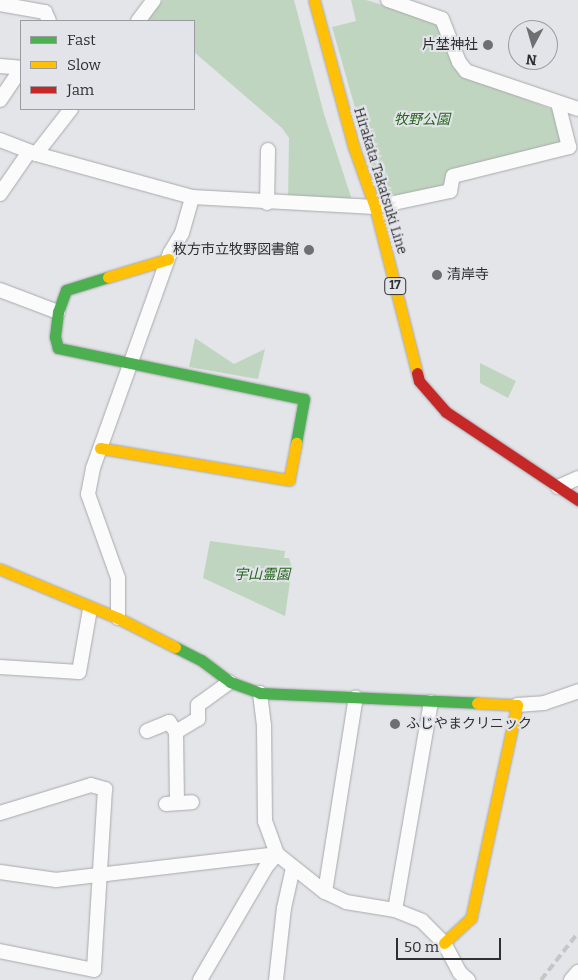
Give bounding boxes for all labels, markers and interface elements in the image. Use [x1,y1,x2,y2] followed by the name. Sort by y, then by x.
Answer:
[20,20,195,110] legend
[508,20,558,70] north arrow
[67,31,96,49] text: Fast
[422,37,478,53] place label: 片埜神社
[482,39,494,51] marker: 片埜神社
[525,50,538,68] text: N
[67,56,101,74] text: Slow
[67,81,94,99] text: Jam
[350,106,410,256] street label: Hirakata Takatsuki Line
[394,112,450,128] park label: 牧野公園
[173,242,299,258] place label: 枚方市立牧野図書館
[303,244,315,256] marker: 枚方市立牧野図書館
[447,267,489,283] place label: 清岸寺
[431,269,443,281] marker: 清岸寺
[384,276,406,296] road number: 17
[234,567,290,583] park label: 宇山霊園
[406,716,532,732] place label: ふじやまクリニック
[388,717,402,731] marker: ふじやまクリニック
[398,928,503,960] scale bar
[404,938,439,956] text: 50 m

